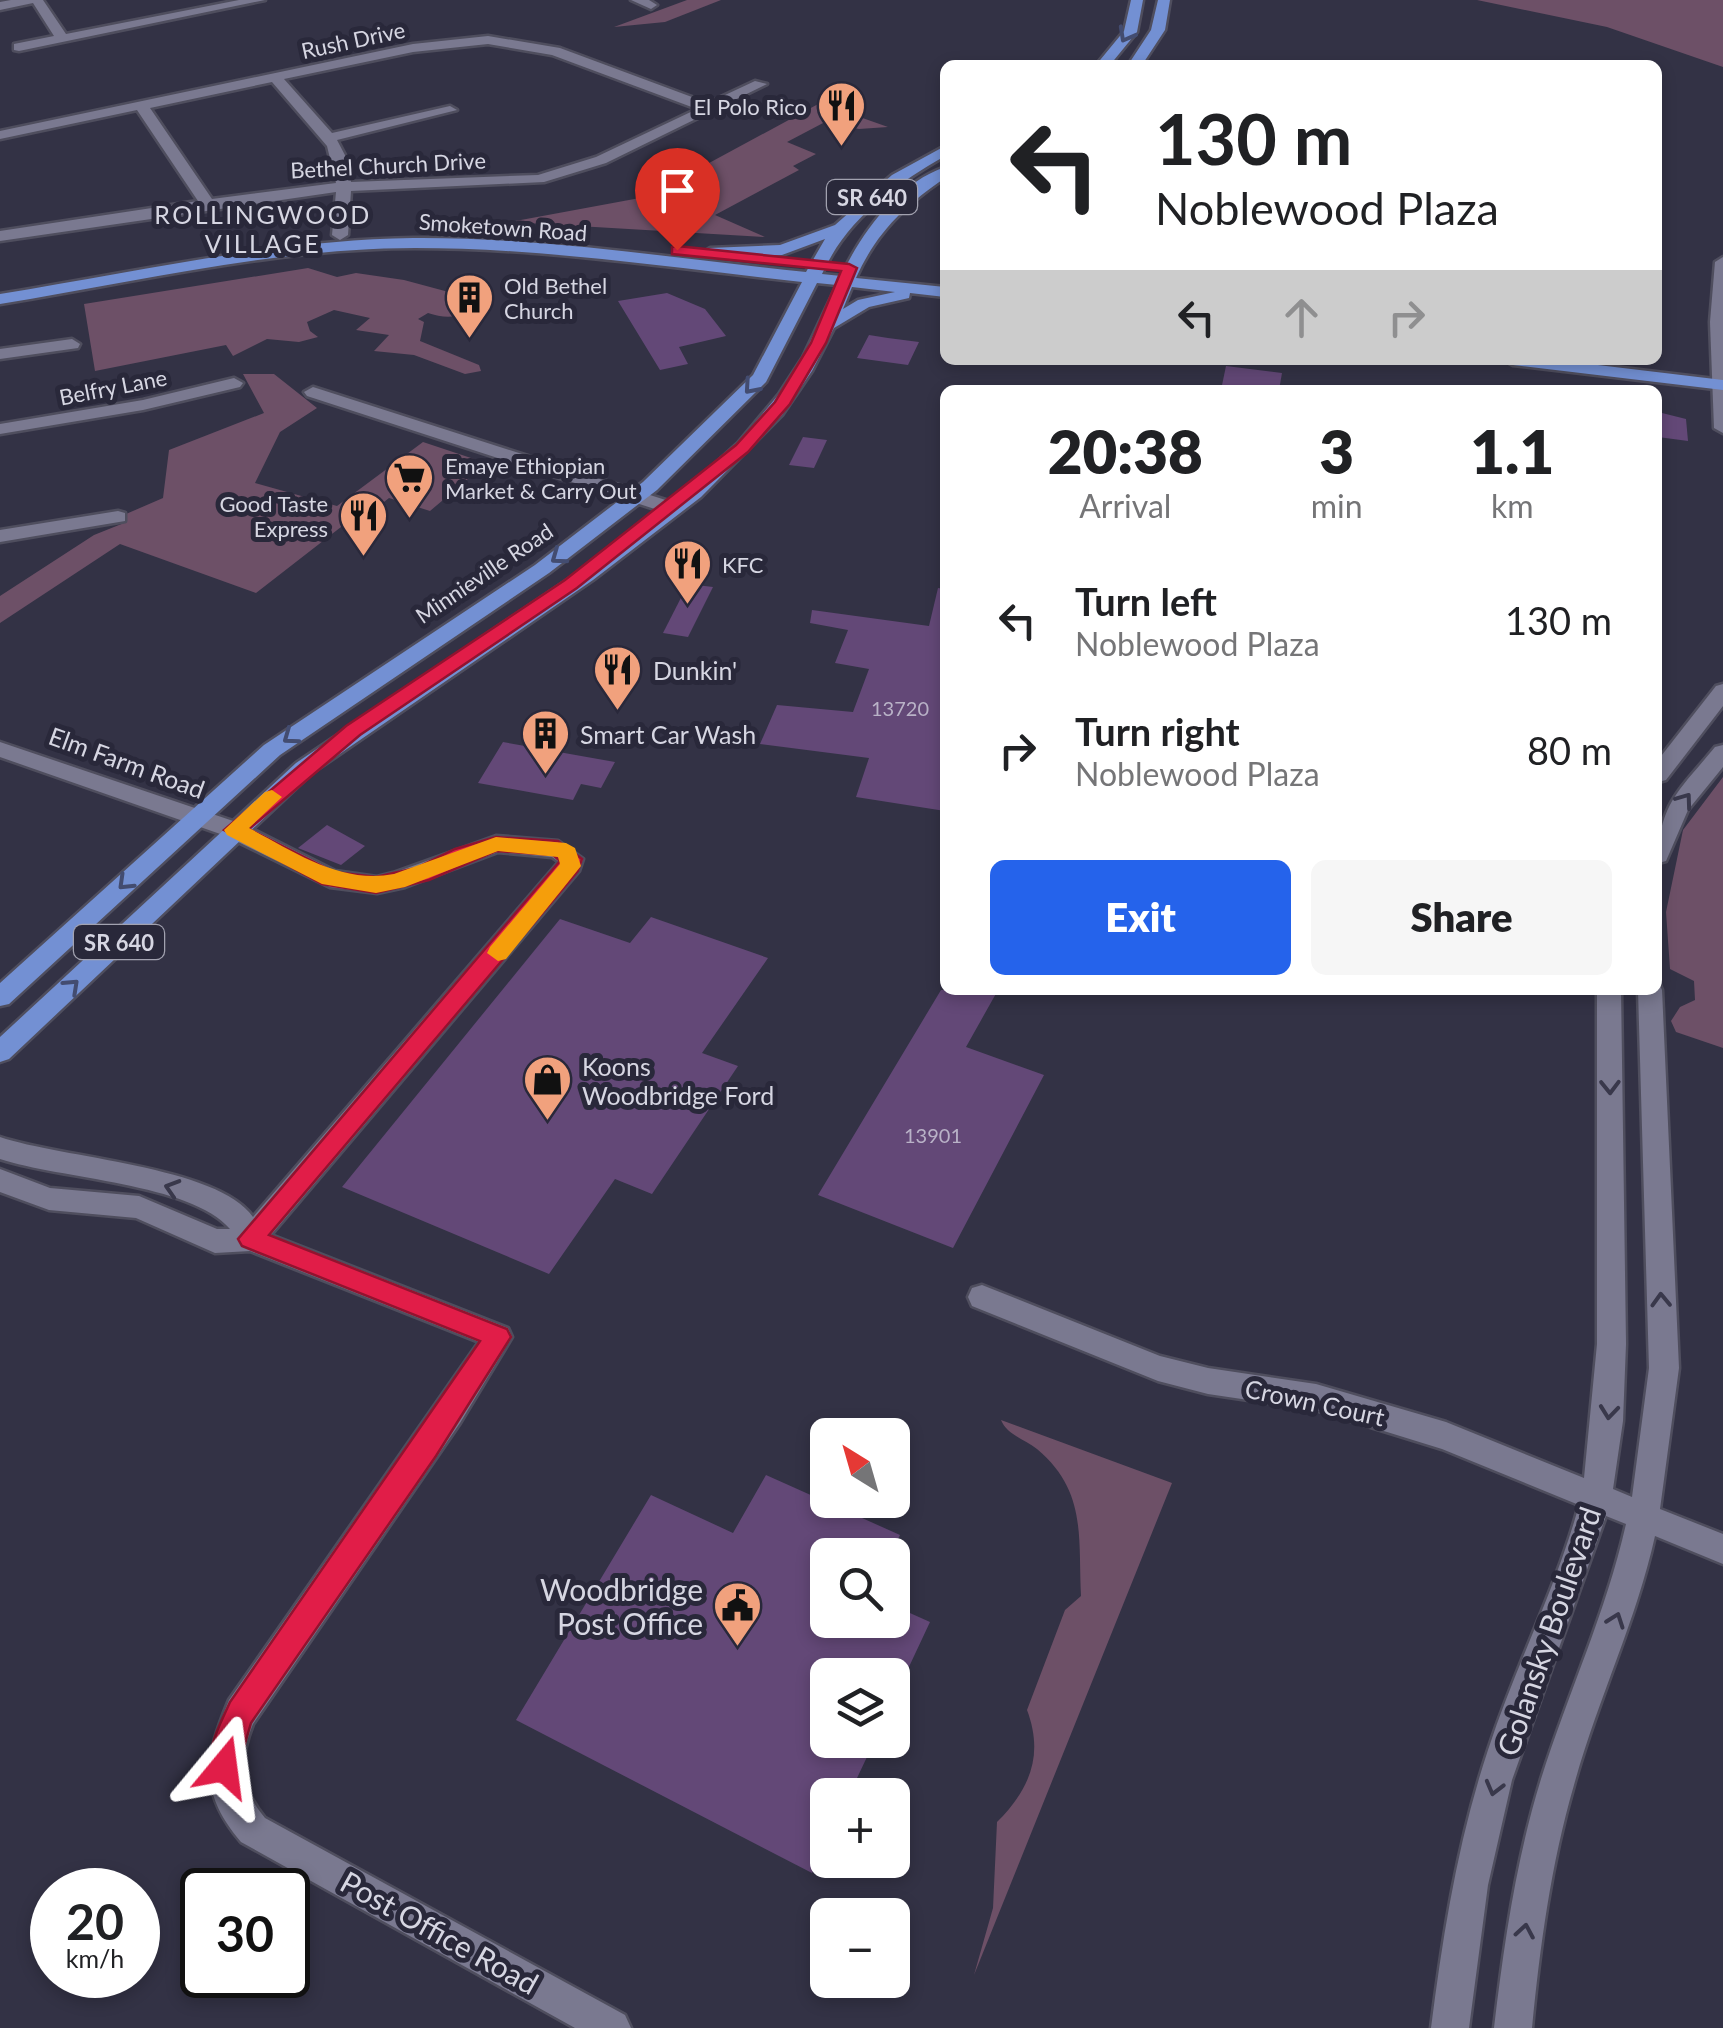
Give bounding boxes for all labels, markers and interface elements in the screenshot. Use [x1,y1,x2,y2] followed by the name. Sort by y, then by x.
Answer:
[299,16,407,64] street label: Rush Drive
[1119,25,1139,43] one-way arrow
[816,80,868,148] restaurant icon: El Polo Rico
[693,93,807,120] place label: El Polo Rico
[1155,96,1352,180] text: 130 m
[990,100,1120,230] icon: left
[289,146,487,184] street label: Bethel Church Drive
[635,148,720,251] pin
[650,163,705,218] icon: arrive
[827,180,917,214] road number: SR 640
[1155,181,1499,235] text: Noblewood Plaza
[154,199,372,258] district label: ROLLINGWOOD VILLAGE
[418,208,588,246] street label: Smoketown Road
[443,272,495,340] building icon: Old Bethel Church
[504,272,607,324] place label: Old Bethel Church
[1169,290,1224,345] icon: left
[1274,290,1329,345] icon: ahead
[1379,290,1434,345] icon: right
[57,363,169,411] street label: Belfry Lane
[745,375,763,393] one-way arrow
[1048,415,1203,487] text: 20:38
[1319,415,1354,487] text: 3
[1470,415,1554,487] text: 1.1
[384,452,436,520] supermarket icon: Emaye Ethiopian Market & Carry Out
[445,452,637,504] place label: Emaye Ethiopian Market & Carry Out
[1079,486,1171,525] text: Arrival
[1311,486,1363,525] text: min
[1491,486,1534,525] text: km
[219,490,328,542] place label: Good Taste Express
[337,490,389,558] restaurant icon: Good Taste Express
[410,517,558,629] street label: Minnieville Road
[661,538,713,606] restaurant icon: KFC
[551,545,569,562] one-way arrow
[722,551,764,578] place label: KFC
[1075,578,1217,624] text: Turn left
[990,593,1045,648] icon: left
[1505,597,1612,643] text: 130 m
[1075,624,1320,663] text: Noblewood Plaza
[592,644,644,712] restaurant icon: Dunkin'
[653,655,737,685] place label: Dunkin'
[871,696,929,720] house number: 13720
[519,708,571,776] building icon: Smart Car Wash
[1075,708,1240,754] text: Turn right
[580,719,756,749] place label: Smart Car Wash
[45,720,209,804] street label: Elm Farm Road
[990,723,1045,778] icon: right
[283,726,301,743] one-way arrow
[1527,727,1612,773] text: 80 m
[1075,754,1320,793] text: Noblewood Plaza
[1673,793,1690,811] one-way arrow
[990,860,1291,975] button: Exit
[1311,860,1612,975] button: Share
[119,871,137,889] one-way arrow
[74,925,164,959] road number: SR 640
[60,980,79,998] one-way arrow
[582,1051,774,1110] place label: Koons Woodbridge Ford
[521,1054,573,1122] shop icon: Koons Woodbridge Ford
[1600,1080,1621,1096] one-way arrow
[904,1123,962,1147] house number: 13901
[165,1179,182,1200] one-way arrow
[1651,1292,1672,1308] one-way arrow
[1243,1373,1388,1431] street label: Crown Court
[1599,1405,1620,1421] one-way arrow
[810,1418,910,1518] north arrow
[810,1418,910,1998] map controls
[1489,1502,1607,1760] street label: Golansky Boulevard
[810,1538,910,1638] button: search
[540,1571,703,1641] place label: Woodbridge Post Office
[712,1580,764,1648] public building icon: Woodbridge Post Office
[1604,1612,1624,1630] one-way arrow
[810,1658,910,1758] button: layers
[172,1715,276,1819] position arrow
[810,1778,910,1878] button: +
[1484,1779,1505,1797] one-way arrow
[335,1863,545,2001] street label: Post Office Road
[180,1868,310,1998] speed limit sign: 30
[66,1891,124,1951] text: 20
[810,1898,910,1998] button: −
[1514,1923,1535,1939] one-way arrow
[66,1943,124,1973] text: km/h

